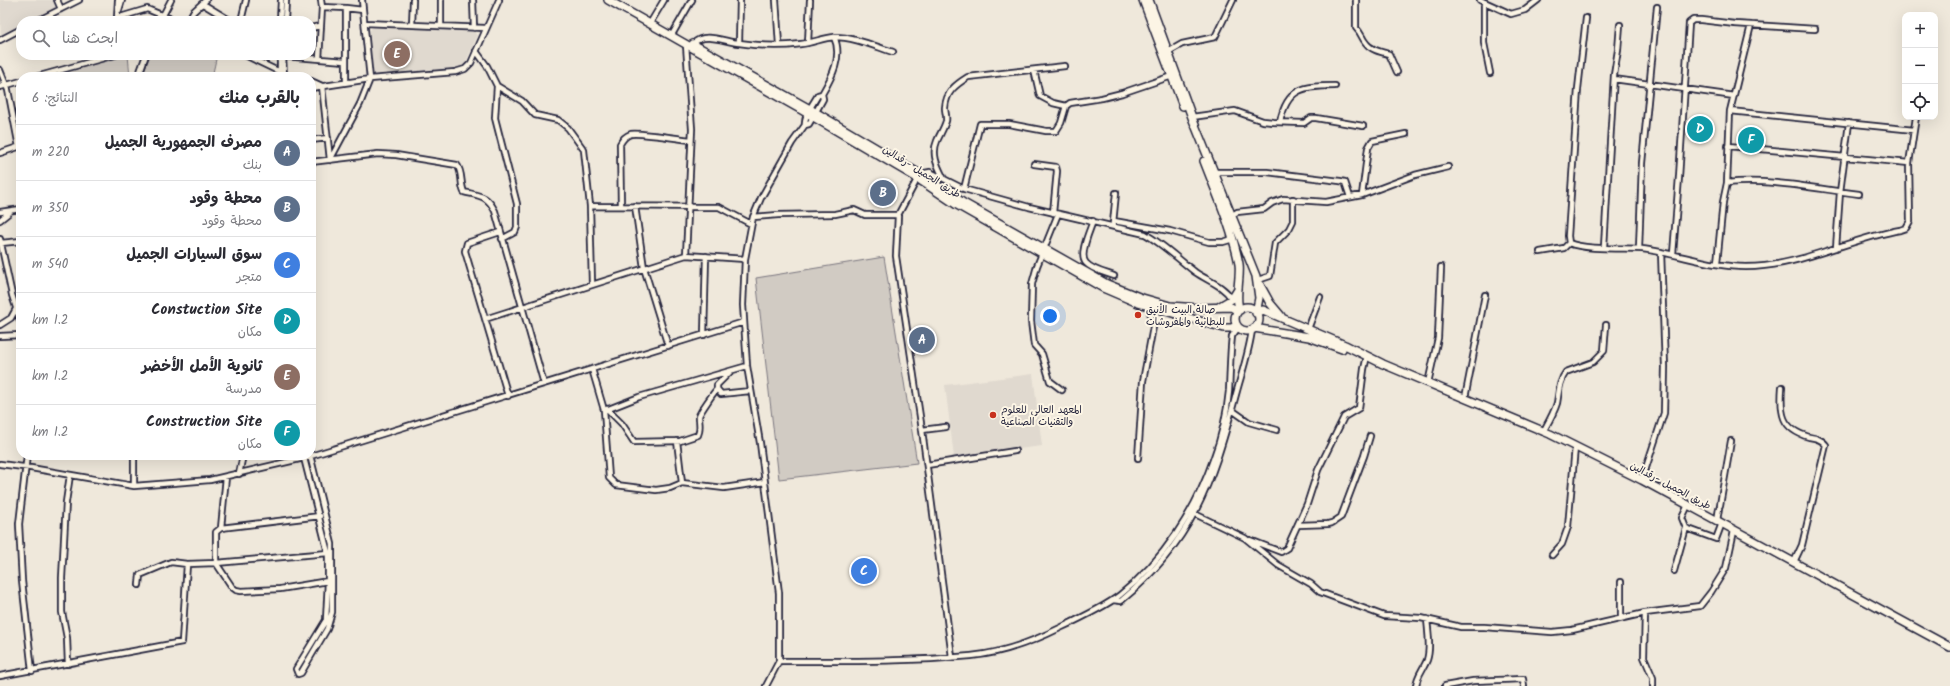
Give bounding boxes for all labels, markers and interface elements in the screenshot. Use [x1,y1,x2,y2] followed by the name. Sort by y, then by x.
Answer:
[1902,12,1938,120] map controls
[1902,12,1938,48] button: +
[16,16,316,60] search box
[30,27,52,49] icon: search
[62,27,118,51] text: ابحث هنا
[384,39,410,69] pin: E
[1902,48,1938,84] button: −
[1902,84,1938,120] button: locate
[219,85,300,112] text: بالقرب منك
[32,88,78,109] text: النتائج: 6
[1687,114,1713,144] pin: D
[1738,125,1764,155] pin: F
[105,131,262,155] text: مصرف الجمهورية الجميل
[879,141,964,202] street label: طريق الجميل -رقدالين
[32,142,69,163] text: 220 m
[283,142,291,163] text: A
[243,155,262,176] text: بنك
[870,178,896,208] pin: B
[189,187,262,211] text: محطة وقود
[32,198,68,219] text: 350 m
[283,198,291,219] text: B
[202,211,262,232] text: محطة وقود
[126,243,262,267] text: سوق السيارات الجميل
[32,254,68,275] text: 540 m
[283,254,291,275] text: C
[237,267,262,288] text: متجر
[151,298,262,322] text: Constuction Site
[1146,302,1225,330] place label: صالة البيت الأنيق للبطانية والمفروشات
[1040,306,1060,326] your location
[32,310,68,331] text: 1.2 km
[283,310,291,331] text: D
[1133,310,1143,320] marker: صالة البيت الأنيق للبطانية والمفروشات
[238,322,262,343] text: مكان
[909,325,935,355] pin: A
[141,355,262,379] text: ثانوية الأمل الأخضر
[32,366,68,387] text: 1.2 km
[283,366,291,387] text: E
[226,379,262,400] text: مدرسة
[1001,402,1082,430] place label: المعهد العالي للعلوم والتقنيات الصناعية
[146,410,262,434] text: Construction Site
[988,410,998,420] marker: المعهد العالي للعلوم والتقنيات الصناعية
[32,422,68,443] text: 1.2 km
[283,422,291,443] text: F
[238,434,262,455] text: مكان
[1627,458,1714,514] street label: طريق الجميل -رقدالين
[851,556,877,586] pin: C

